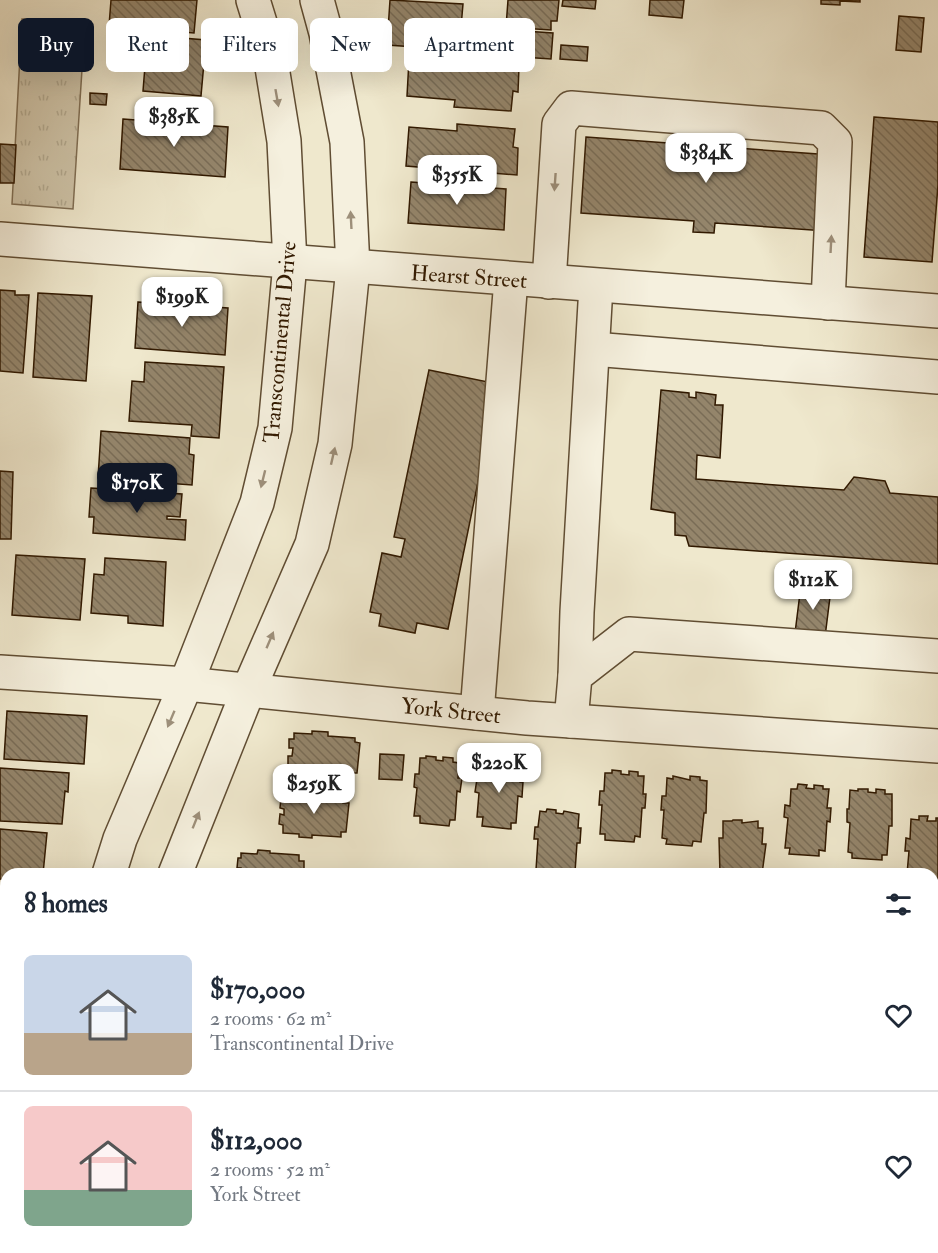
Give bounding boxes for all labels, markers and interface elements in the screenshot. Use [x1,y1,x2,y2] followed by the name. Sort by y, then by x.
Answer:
[18,18,94,72] chip: Buy
[106,18,189,72] chip: Rent
[201,18,298,72] chip: Filters
[310,18,392,72] chip: New
[404,18,535,72] chip: Apartment
[273,88,282,107] one-way arrow
[132,97,216,148] pin: $385K
[148,104,200,129] text: $385K
[664,133,748,184] pin: $384K
[679,140,733,165] text: $384K
[415,155,499,206] pin: $355K
[432,162,482,187] text: $355K
[551,173,560,192] one-way arrow
[346,210,355,229] one-way arrow
[826,235,835,254] one-way arrow
[257,240,303,444] street label: Transcontinental Drive
[410,259,528,295] street label: Hearst Street
[140,277,224,328] pin: $199K
[156,284,208,309] text: $199K
[328,447,338,465] one-way arrow
[95,463,179,514] pin: $170K
[258,469,268,488] one-way arrow
[111,470,163,495] text: $170K
[771,560,855,611] pin: $112K
[788,567,838,592] text: $112K
[265,630,275,648] one-way arrow
[400,692,502,730] street label: York Street
[166,711,176,729] one-way arrow
[457,743,541,794] pin: $220K
[471,750,527,775] text: $220K
[272,764,356,815] pin: $259K
[287,771,341,796] text: $259K
[192,811,201,829] one-way arrow
[24,888,108,920] text: 8 homes
[882,888,915,921] icon: filters
[210,974,305,1006] text: $170,000
[72,979,144,1051] icon: home
[882,999,915,1032] icon: heart
[210,1006,331,1031] text: 2 rooms · 62 m²
[210,1031,394,1056] text: Transcontinental Drive
[210,1125,303,1157] text: $112,000
[72,1130,144,1202] icon: home
[882,1150,915,1183] icon: heart
[210,1157,330,1182] text: 2 rooms · 52 m²
[210,1182,301,1207] text: York Street

